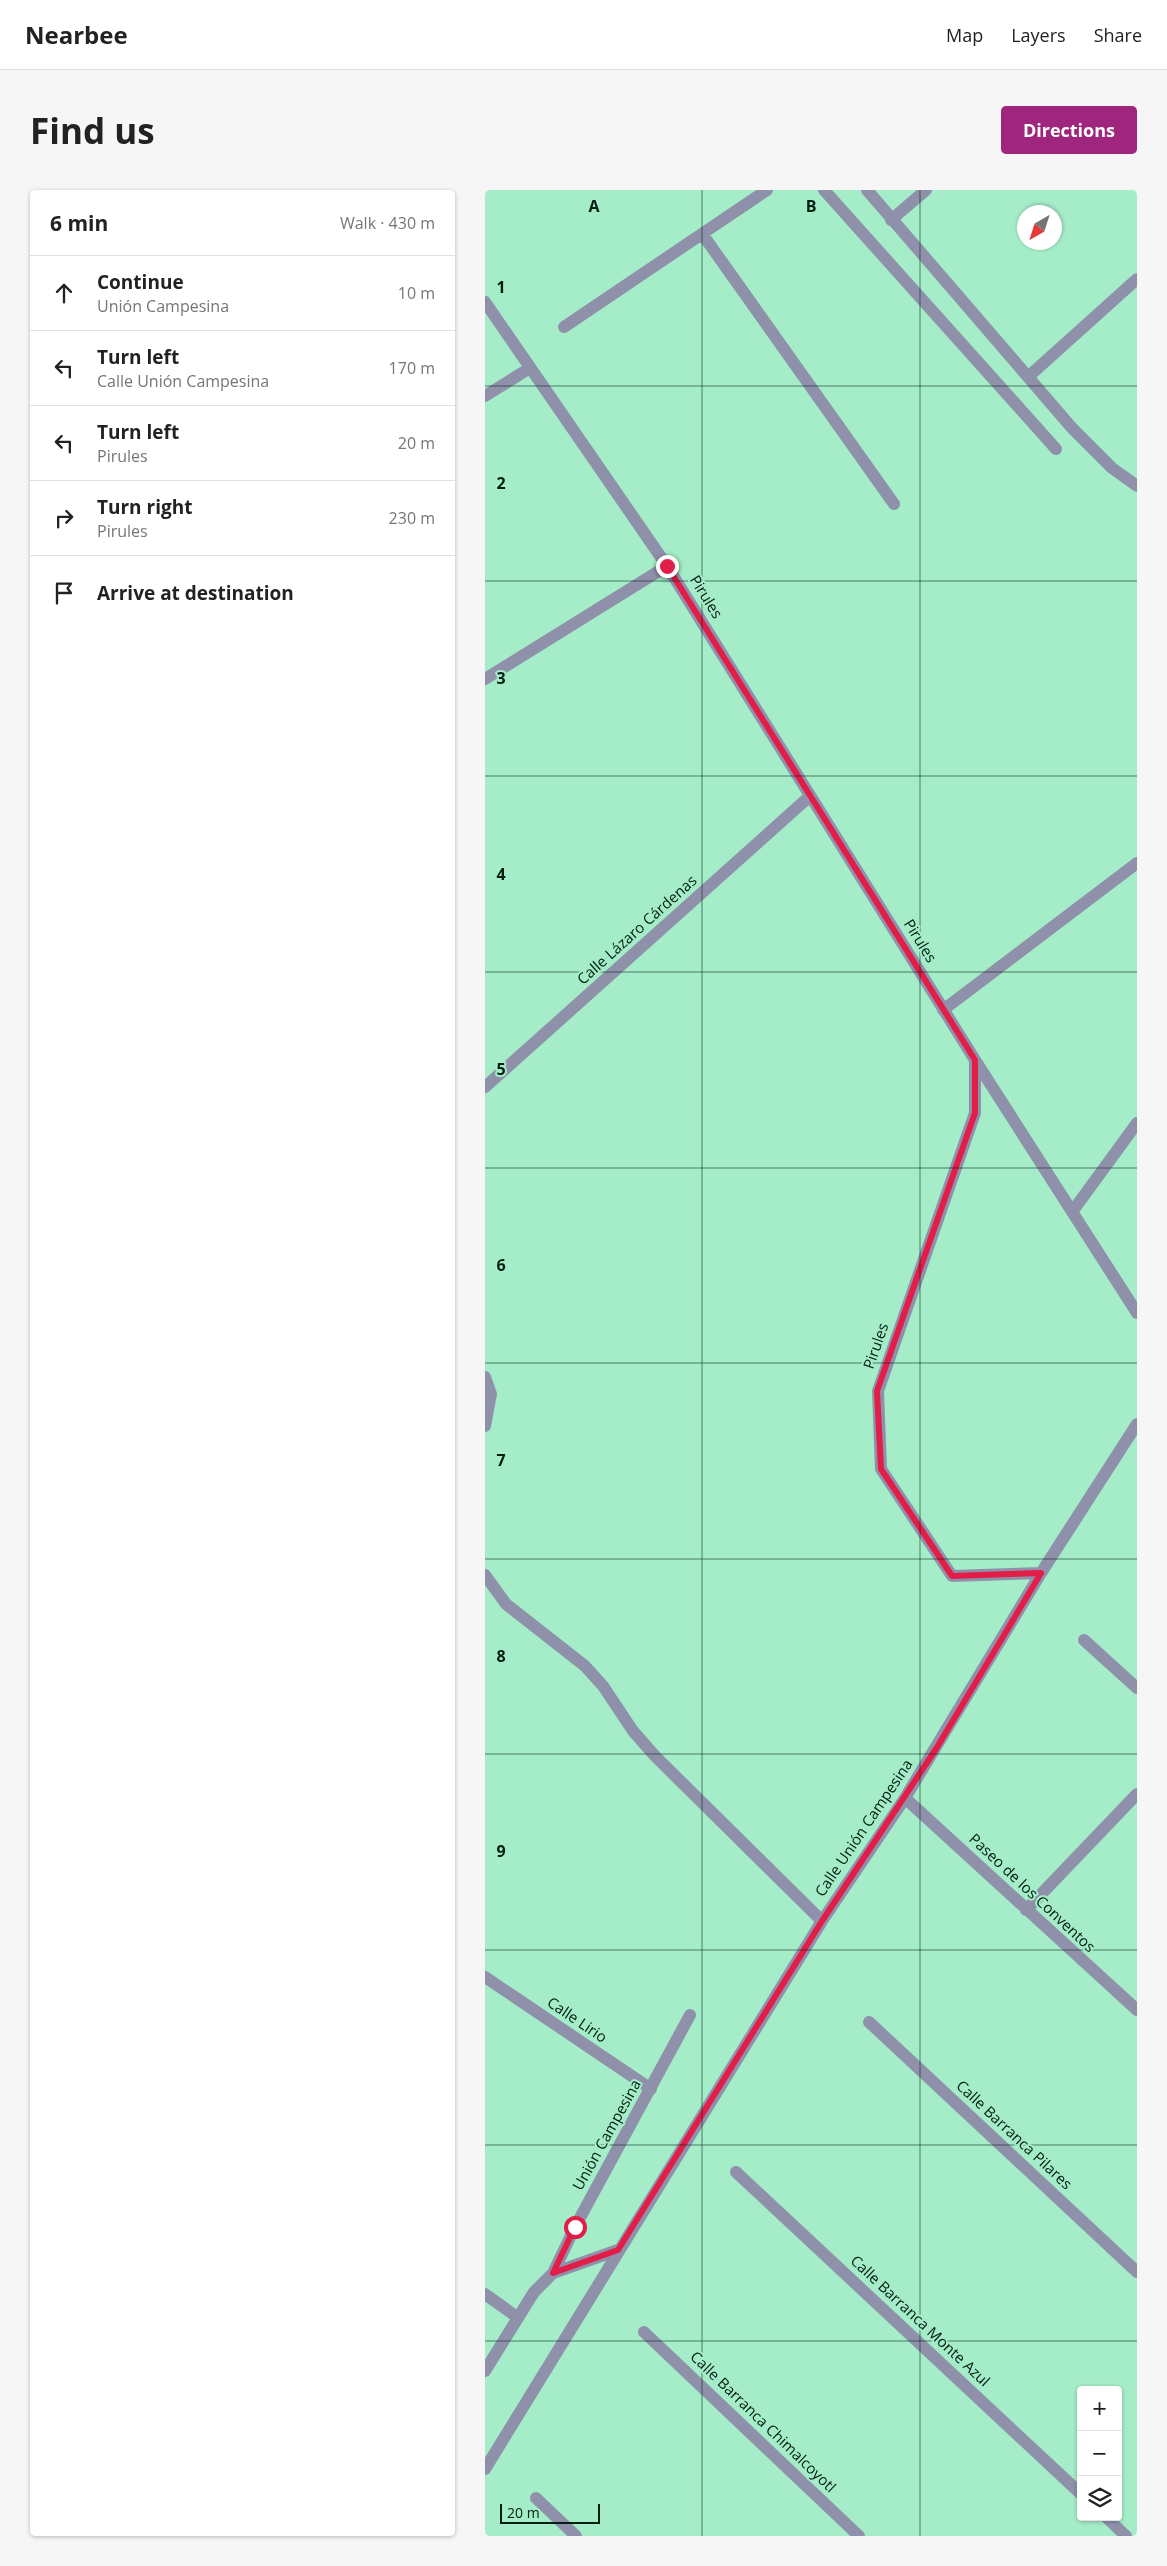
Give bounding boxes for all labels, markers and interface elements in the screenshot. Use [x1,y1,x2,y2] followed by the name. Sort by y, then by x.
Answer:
[25,18,128,51] text: Nearbee
[946,23,983,47] text: Map
[1011,23,1066,47] text: Layers
[1094,23,1142,47] text: Share
[1001,106,1137,154] button: Directions
[30,107,155,154] text: Find us
[588,195,600,217] text: A
[806,195,816,217] text: B
[1017,205,1062,250] north arrow
[50,209,108,237] text: 6 min
[340,212,435,234] text: Walk · 430 m
[97,269,184,295] text: Continue
[496,276,506,298] text: 1
[50,279,78,307] icon: ahead
[398,282,435,304] text: 10 m
[97,295,229,317] text: Unión Campesina
[97,344,179,370] text: Turn left
[50,354,78,382] icon: left
[389,357,435,379] text: 170 m
[97,370,269,392] text: Calle Unión Campesina
[97,419,179,445] text: Turn left
[50,429,78,457] icon: left
[398,432,435,454] text: 20 m
[97,445,148,467] text: Pirules
[496,472,506,494] text: 2
[97,494,192,520] text: Turn right
[50,504,78,532] icon: right
[389,507,435,529] text: 230 m
[97,520,148,542] text: Pirules
[656,555,679,578] route end
[686,571,728,622] street label: Pirules
[50,579,78,607] icon: arrive
[97,580,294,606] text: Arrive at destination
[496,667,506,689] text: 3
[496,863,506,885] text: 4
[572,870,700,988] street label: Calle Lázaro Cárdenas
[900,915,942,966] street label: Pirules
[496,1058,506,1080] text: 5
[496,1254,506,1276] text: 6
[858,1320,892,1371] street label: Pirules
[496,1449,506,1471] text: 7
[496,1645,506,1667] text: 8
[810,1755,917,1900] street label: Calle Unión Campesina
[965,1829,1100,1956] street label: Paseo de los Conventos
[496,1840,506,1862] text: 9
[544,1992,611,2047] street label: Calle Lirio
[952,2075,1077,2193] street label: Calle Barranca Pilares
[567,2076,645,2193] street label: Unión Campesina
[564,2216,587,2239] route start
[847,2250,995,2390] street label: Calle Barranca Monte Azul
[687,2346,841,2496] street label: Calle Barranca Chimalcoyotl
[1077,2386,1122,2521] map controls
[1077,2386,1122,2431] button: +
[1077,2431,1122,2476] button: −
[1077,2476,1122,2521] button: layers
[500,2501,600,2524] scale bar
[507,2503,540,2522] text: 20 m

